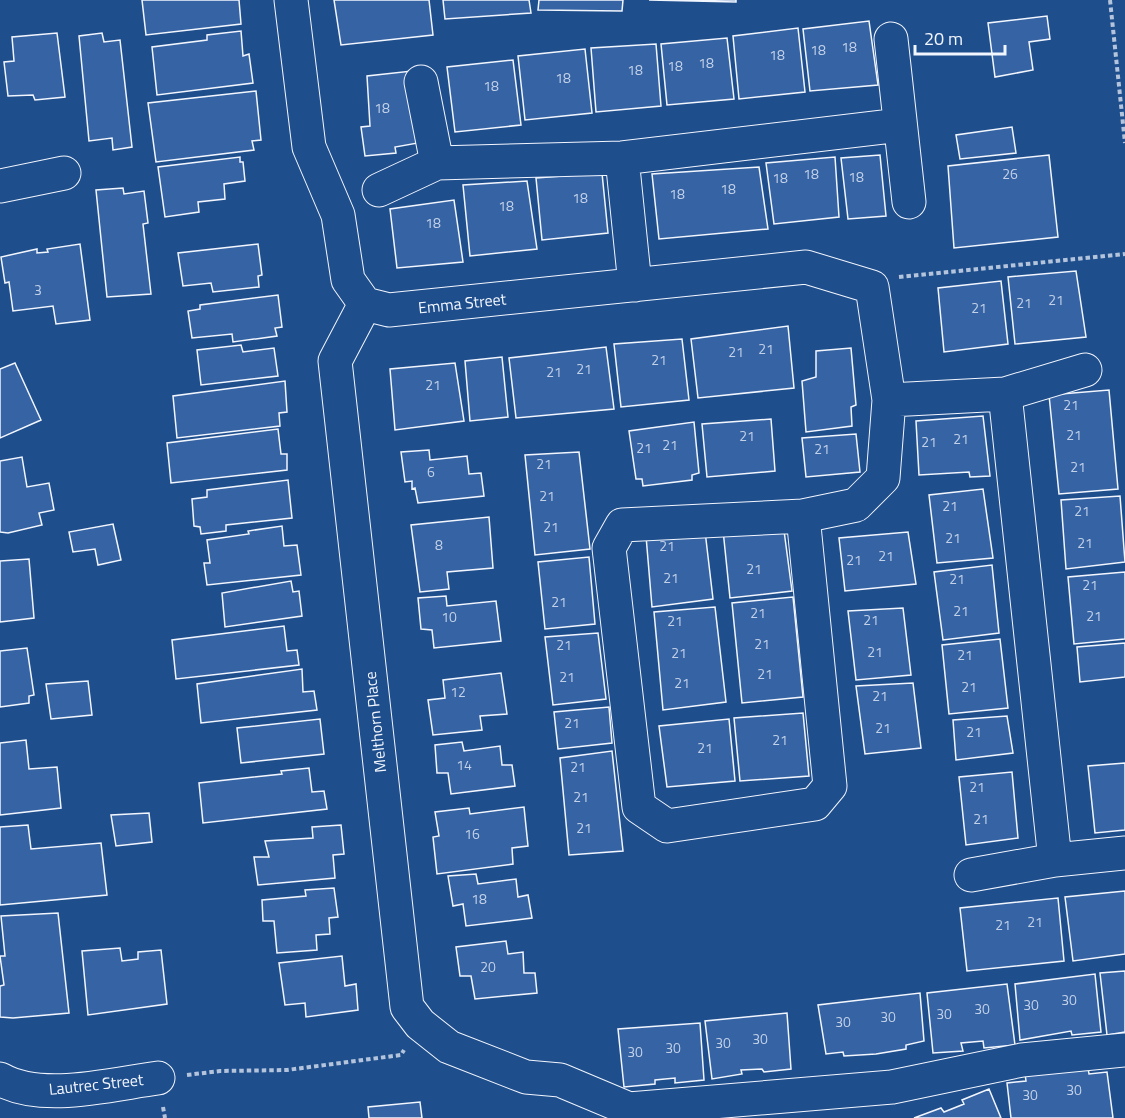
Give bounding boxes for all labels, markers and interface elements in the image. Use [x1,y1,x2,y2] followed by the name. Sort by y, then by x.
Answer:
[915,18,1005,56] scale bar
[924,25,963,52] text: 20 m
[841,36,857,57] house number: 18
[810,39,826,60] house number: 18
[769,44,785,65] house number: 18
[698,52,714,73] house number: 18
[667,55,683,76] house number: 18
[627,59,643,80] house number: 18
[555,67,571,88] house number: 18
[483,75,499,96] house number: 18
[374,97,390,118] house number: 18
[803,163,819,184] house number: 18
[1002,163,1018,184] house number: 26
[848,166,864,187] house number: 18
[772,167,788,188] house number: 18
[720,178,736,199] house number: 18
[669,183,685,204] house number: 18
[572,187,588,208] house number: 18
[498,195,514,216] house number: 18
[425,212,441,233] house number: 18
[34,279,42,300] house number: 3
[417,286,508,320] street label: Emma Street
[1048,289,1064,310] house number: 21
[1016,292,1032,313] house number: 21
[971,297,987,318] house number: 21
[758,338,774,359] house number: 21
[728,341,744,362] house number: 21
[651,349,667,370] house number: 21
[576,358,592,379] house number: 21
[546,361,562,382] house number: 21
[425,374,441,395] house number: 21
[1063,394,1079,415] house number: 21
[1066,424,1082,445] house number: 21
[739,425,755,446] house number: 21
[953,428,969,449] house number: 21
[921,431,937,452] house number: 21
[662,434,678,455] house number: 21
[636,437,652,458] house number: 21
[814,438,830,459] house number: 21
[536,453,552,474] house number: 21
[1070,456,1086,477] house number: 21
[427,461,435,482] house number: 6
[539,485,555,506] house number: 21
[942,495,958,516] house number: 21
[1074,500,1090,521] house number: 21
[543,516,559,537] house number: 21
[945,527,961,548] house number: 21
[1077,532,1093,553] house number: 21
[435,534,443,555] house number: 8
[659,535,675,556] house number: 21
[878,545,894,566] house number: 21
[846,549,862,570] house number: 21
[746,558,762,579] house number: 21
[663,567,679,588] house number: 21
[949,568,965,589] house number: 21
[1082,574,1098,595] house number: 21
[551,591,567,612] house number: 21
[953,600,969,621] house number: 21
[750,602,766,623] house number: 21
[1086,605,1102,626] house number: 21
[441,606,457,627] house number: 10
[863,609,879,630] house number: 21
[667,610,683,631] house number: 21
[754,633,770,654] house number: 21
[556,634,572,655] house number: 21
[867,641,883,662] house number: 21
[671,642,687,663] house number: 21
[957,644,973,665] house number: 21
[757,663,773,684] house number: 21
[559,666,575,687] house number: 21
[358,670,392,774] street label: Melthorn Place
[674,672,690,693] house number: 21
[961,676,977,697] house number: 21
[450,681,466,702] house number: 12
[872,685,888,706] house number: 21
[564,712,580,733] house number: 21
[875,717,891,738] house number: 21
[966,721,982,742] house number: 21
[772,729,788,750] house number: 21
[697,737,713,758] house number: 21
[456,754,472,775] house number: 14
[570,756,586,777] house number: 21
[969,776,985,797] house number: 21
[573,786,589,807] house number: 21
[973,808,989,829] house number: 21
[576,817,592,838] house number: 21
[464,823,480,844] house number: 16
[471,888,487,909] house number: 18
[1027,911,1043,932] house number: 21
[995,914,1011,935] house number: 21
[480,956,496,977] house number: 20
[1061,989,1077,1010] house number: 30
[1023,994,1039,1015] house number: 30
[974,998,990,1019] house number: 30
[936,1003,952,1024] house number: 30
[880,1006,896,1027] house number: 30
[835,1011,851,1032] house number: 30
[752,1028,768,1049] house number: 30
[715,1032,731,1053] house number: 30
[665,1037,681,1058] house number: 30
[627,1041,643,1062] house number: 30
[48,1067,145,1101] street label: Lautrec Street
[1066,1079,1082,1100] house number: 30
[1022,1084,1038,1105] house number: 30

